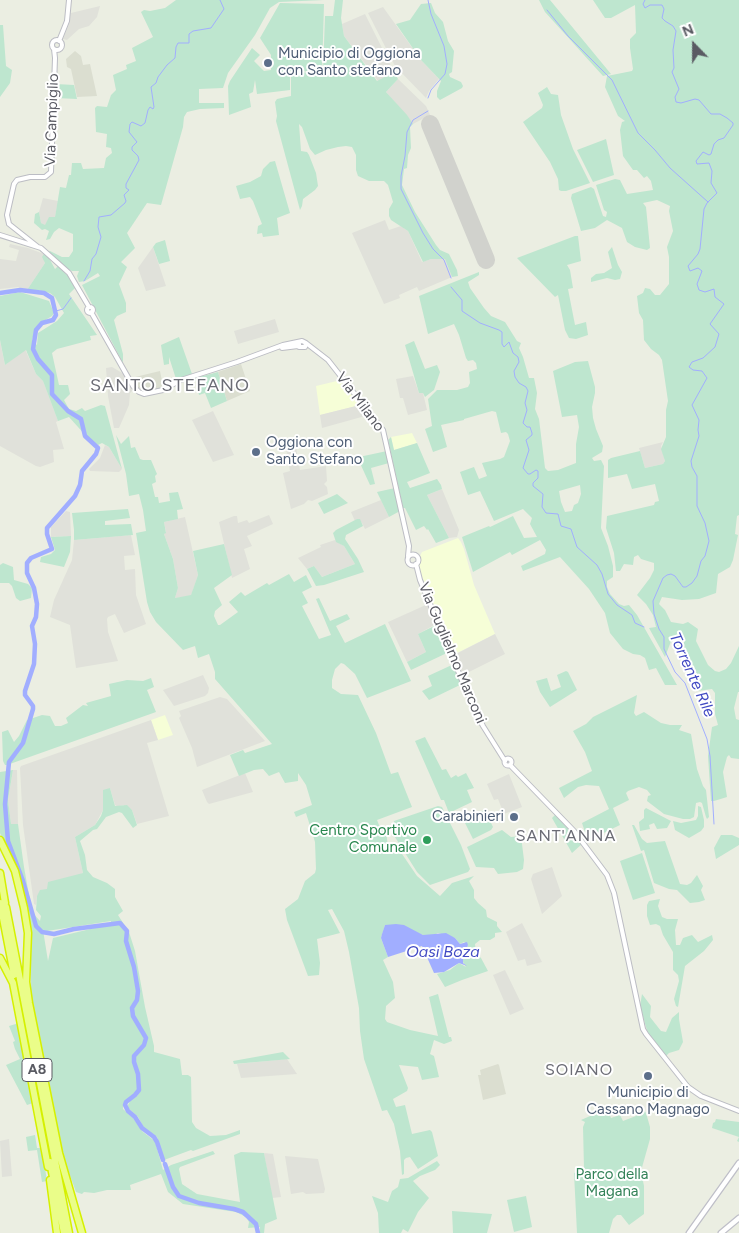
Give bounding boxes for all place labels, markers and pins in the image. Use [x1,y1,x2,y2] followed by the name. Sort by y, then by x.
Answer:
[278,45,421,80] place label: Municipio di Oggiona con Santo stefano
[262,57,274,69] marker: Municipio di Oggiona con Santo stefano
[266,434,363,469] place label: Oggiona con Santo Stefano
[250,446,262,458] marker: Oggiona con Santo Stefano
[432,808,504,826] place label: Carabinieri
[508,811,520,823] marker: Carabinieri
[309,822,417,857] place label: Centro Sportivo Comunale
[421,834,433,846] marker: Centro Sportivo Comunale
[642,1070,654,1082] marker: Municipio di Cassano Magnago
[586,1084,710,1119] place label: Municipio di Cassano Magnago

